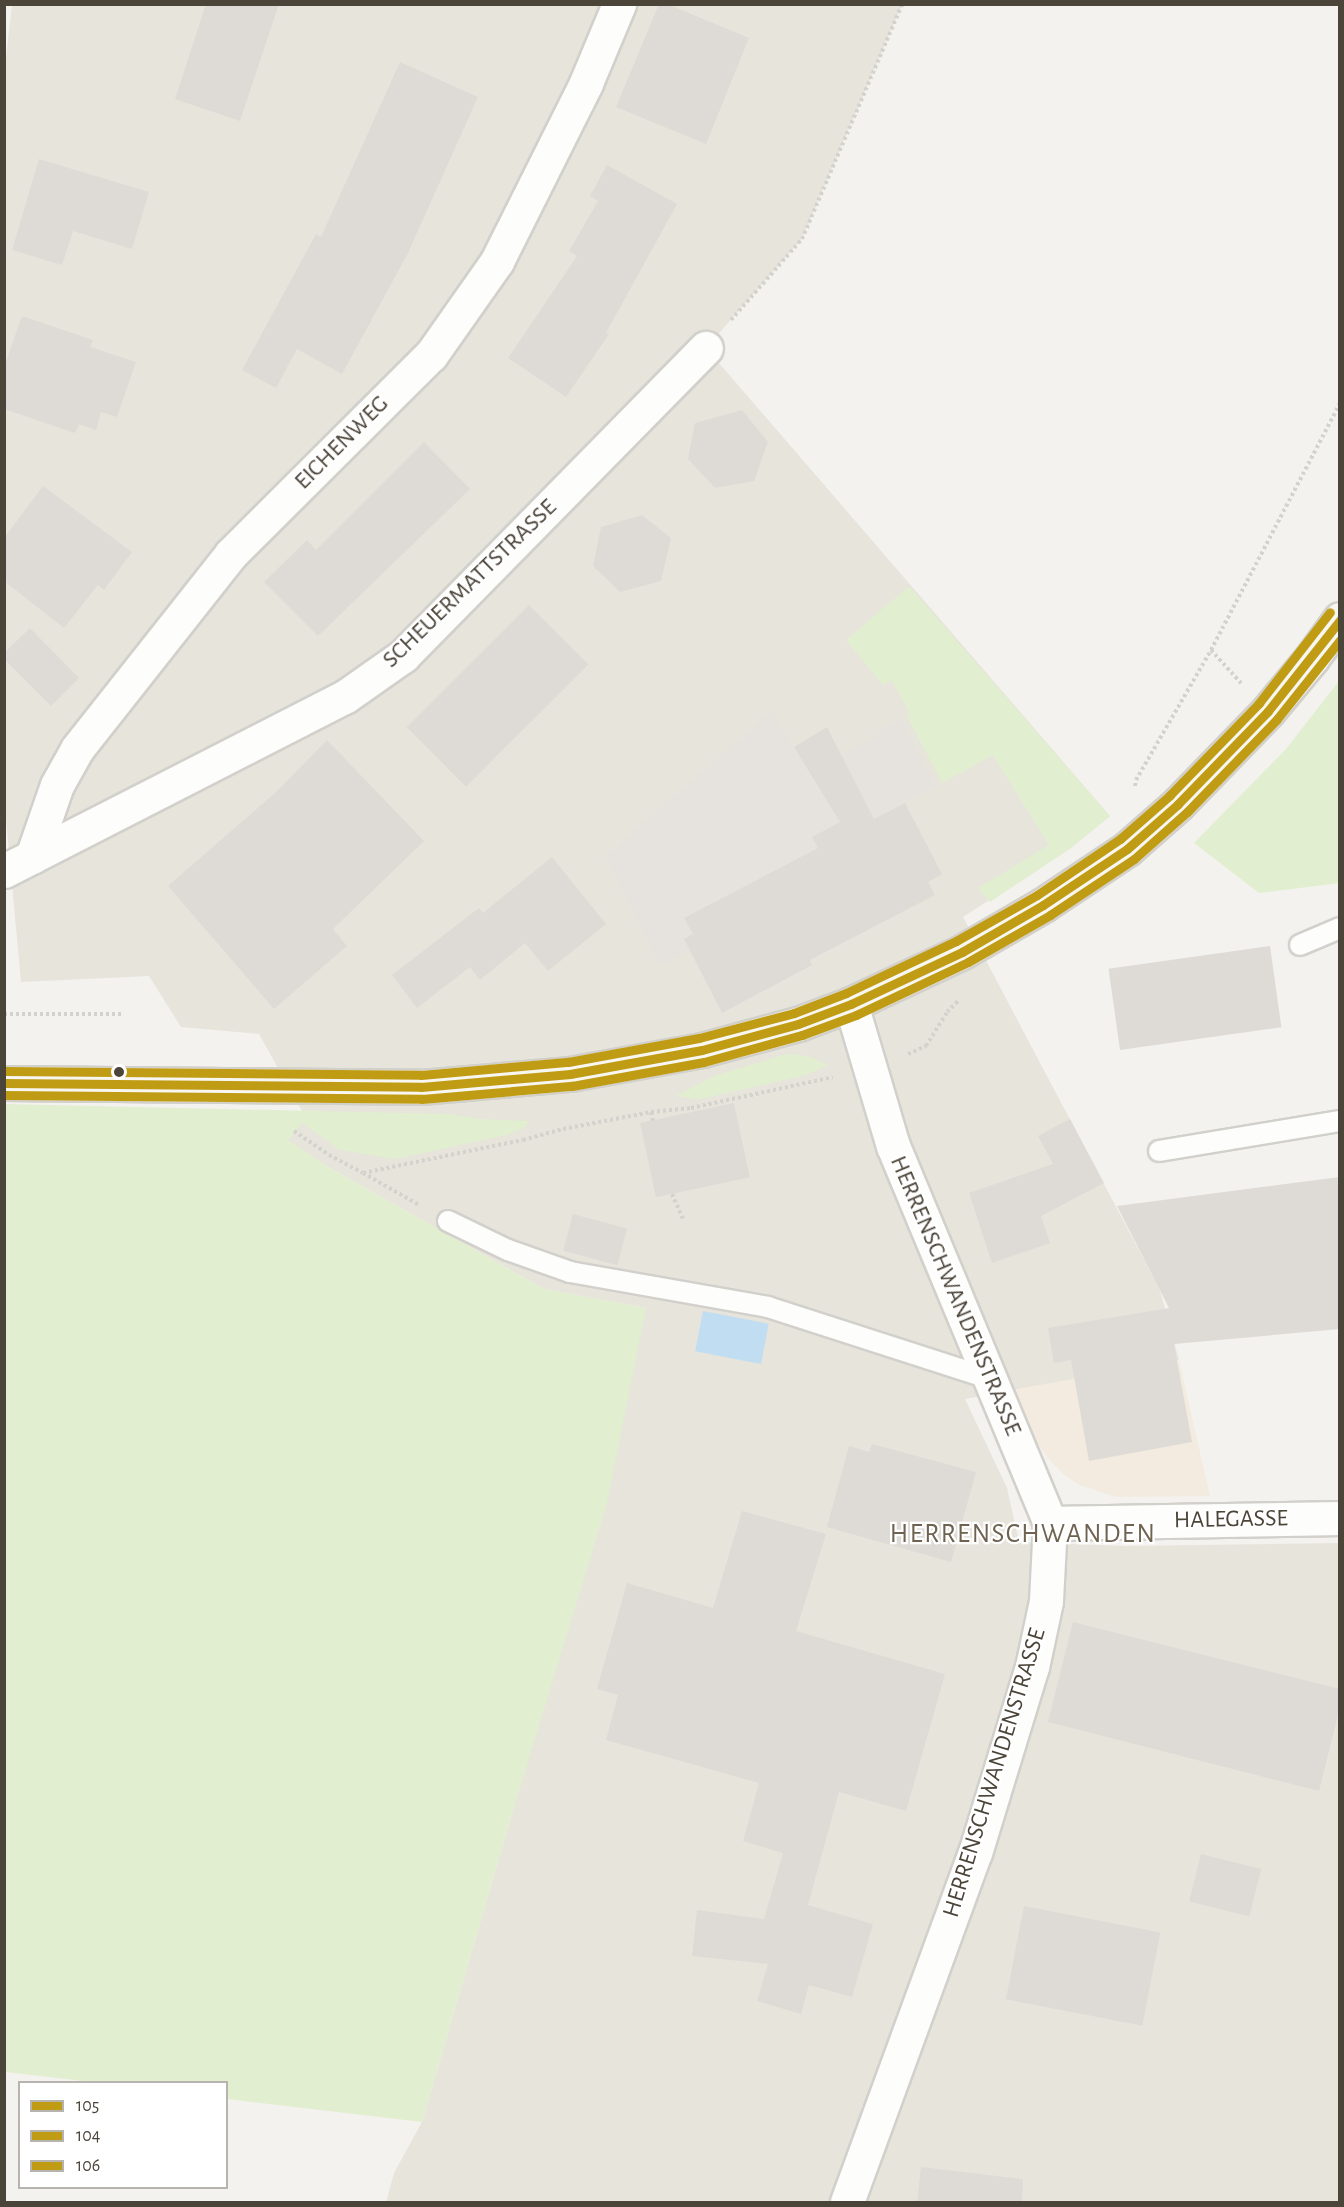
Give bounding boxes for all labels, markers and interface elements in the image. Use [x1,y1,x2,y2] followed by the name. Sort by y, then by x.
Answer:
[289,390,395,496] street label: EICHENWEG
[377,494,563,674] street label: SCHEUERMATTSTRASSE
[113,1066,125,1078] unlabelled marker
[883,1152,1027,1440] street label: HERRENSCHWANDENSTRASSE
[1174,1505,1288,1535] street label: HALEGASSE
[890,1518,1156,1550] district label: HERRENSCHWANDEN
[937,1625,1053,1921] street label: HERRENSCHWANDENSTRASSE
[18,2081,228,2189] legend
[76,2097,99,2115] text: 105
[76,2127,100,2145] text: 104
[76,2157,100,2175] text: 106

